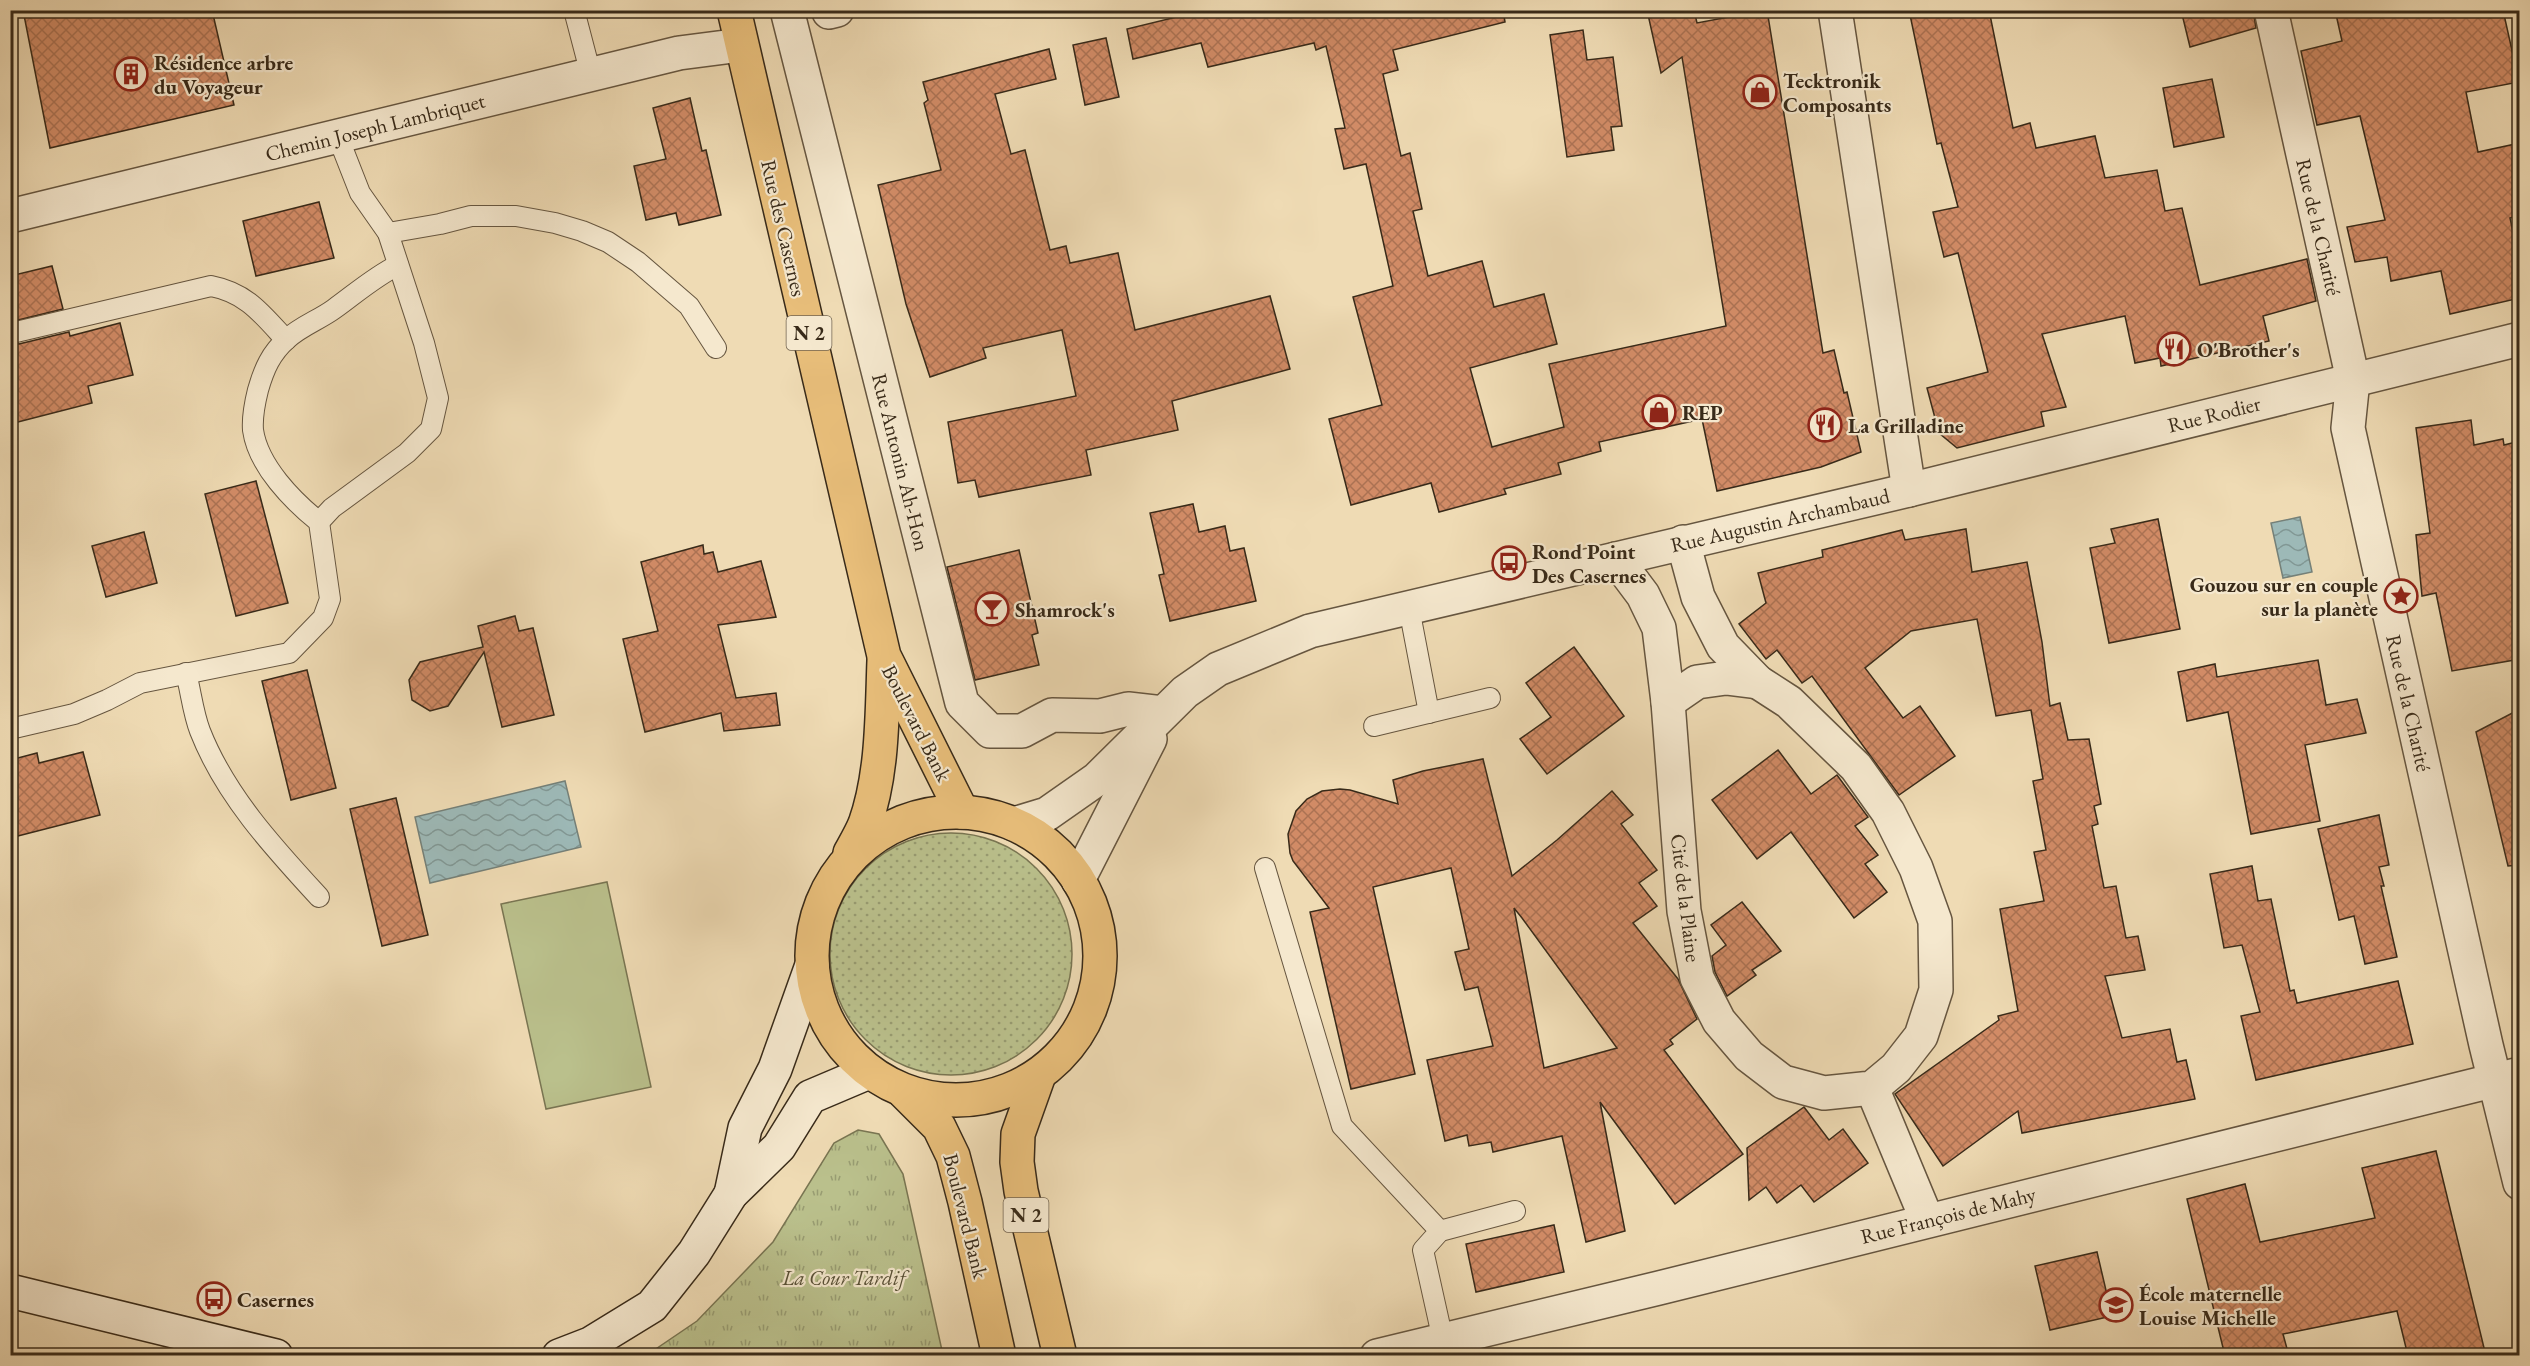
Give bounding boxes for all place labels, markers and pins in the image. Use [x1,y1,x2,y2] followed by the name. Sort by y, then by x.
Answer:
[154,49,293,100] place label: Résidence arbre du Voyageur
[113,56,149,92] building icon: Résidence arbre du Voyageur
[1783,67,1891,118] place label: Tecktronik Composants
[1742,74,1778,110] shop icon: Tecktronik Composants
[2156,331,2192,367] restaurant icon: O'Brother's
[2197,336,2300,363] place label: O'Brother's
[1641,394,1677,430] shop icon: REP
[1682,399,1723,426] place label: REP
[1807,407,1843,443] restaurant icon: La Grilladine
[1848,412,1964,439] place label: La Grilladine
[1532,538,1646,589] place label: Rond Point Des Casernes
[1491,545,1527,581] bus stop icon: Rond Point Des Casernes
[2190,571,2378,622] place label: Gouzou sur en couple sur la planète
[2383,578,2419,614] place icon: Gouzou sur en couple sur la planète
[974,591,1010,627] bar icon: Shamrock's
[1015,596,1115,623] place label: Shamrock's
[2139,1280,2282,1331] place label: École maternelle Louise Michelle
[196,1281,232,1317] bus stop icon: Casernes
[237,1286,314,1313] place label: Casernes
[2098,1287,2134,1323] school or university icon: École maternelle Louise Michelle

